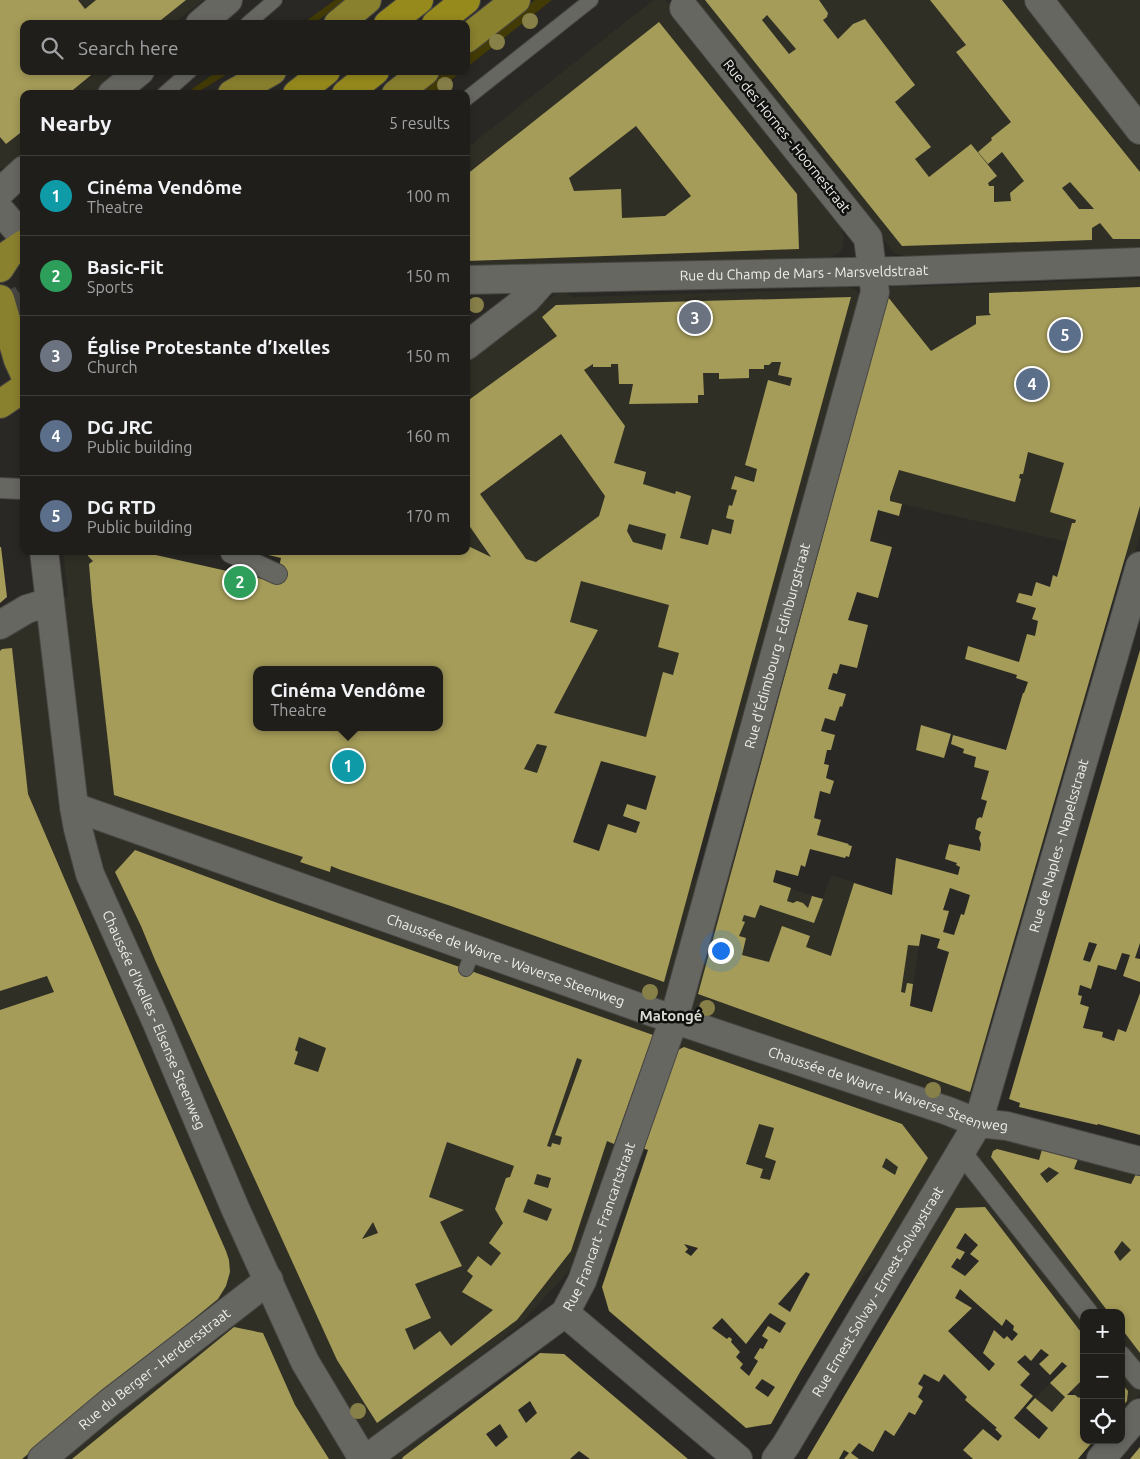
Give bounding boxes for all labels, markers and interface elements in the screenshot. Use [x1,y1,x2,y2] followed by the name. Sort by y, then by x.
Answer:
[20,20,470,75] search box
[38,34,66,62] icon: search
[78,37,178,59] text: Search here
[720,56,854,216] street label: Rue des Hornes - Hoornestraat
[40,111,111,135] text: Nearby
[389,114,450,132] text: 5 results
[87,176,242,198] text: Cinéma Vendôme
[51,187,61,205] text: 1
[405,187,450,205] text: 100 m
[87,198,143,216] text: Theatre
[87,256,164,278] text: Basic-Fit
[679,262,929,284] street label: Rue du Champ de Mars - Marsveldstraat
[51,267,61,285] text: 2
[405,267,450,285] text: 150 m
[87,278,133,296] text: Sports
[679,299,711,337] pin: 3
[1049,316,1081,354] pin: 5
[87,336,330,358] text: Église Protestante d’Ixelles
[51,347,61,365] text: 3
[405,347,450,365] text: 150 m
[87,358,138,376] text: Church
[1016,365,1048,403] pin: 4
[87,416,153,438] text: DG JRC
[51,427,61,445] text: 4
[405,427,450,445] text: 160 m
[87,438,192,456] text: Public building
[87,496,156,518] text: DG RTD
[51,507,61,525] text: 5
[405,507,450,525] text: 170 m
[87,518,192,536] text: Public building
[741,541,813,750] street label: Rue d'Édimbourg - Edinburgstraat
[224,563,256,601] pin: 2
[253,666,443,731] popup
[270,679,426,701] text: Cinéma Vendôme
[270,701,327,719] text: Theatre
[332,747,364,785] pin: 1
[1026,757,1092,934] street label: Rue de Naples - Napelsstraat
[99,908,209,1132] street label: Chaussée d'Ixelles - Elsense Steenweg
[384,910,627,1010] street label: Chaussée de Wavre - Waverse Steenweg
[708,938,734,964] your location
[639,1007,703,1024] district label: Matongé
[766,1043,1009,1134] street label: Chaussée de Wavre - Waverse Steenweg
[560,1140,638,1314] street label: Rue Francart - Francartstraat
[809,1183,947,1400] street label: Rue Ernest Solvay - Ernest Solvaystraat
[75,1305,234,1433] street label: Rue du Berger - Herdersstraat
[1080,1309,1125,1444] map controls
[1080,1309,1125,1354] button: +
[1080,1354,1125,1399] button: −
[1080,1399,1125,1444] button: locate

